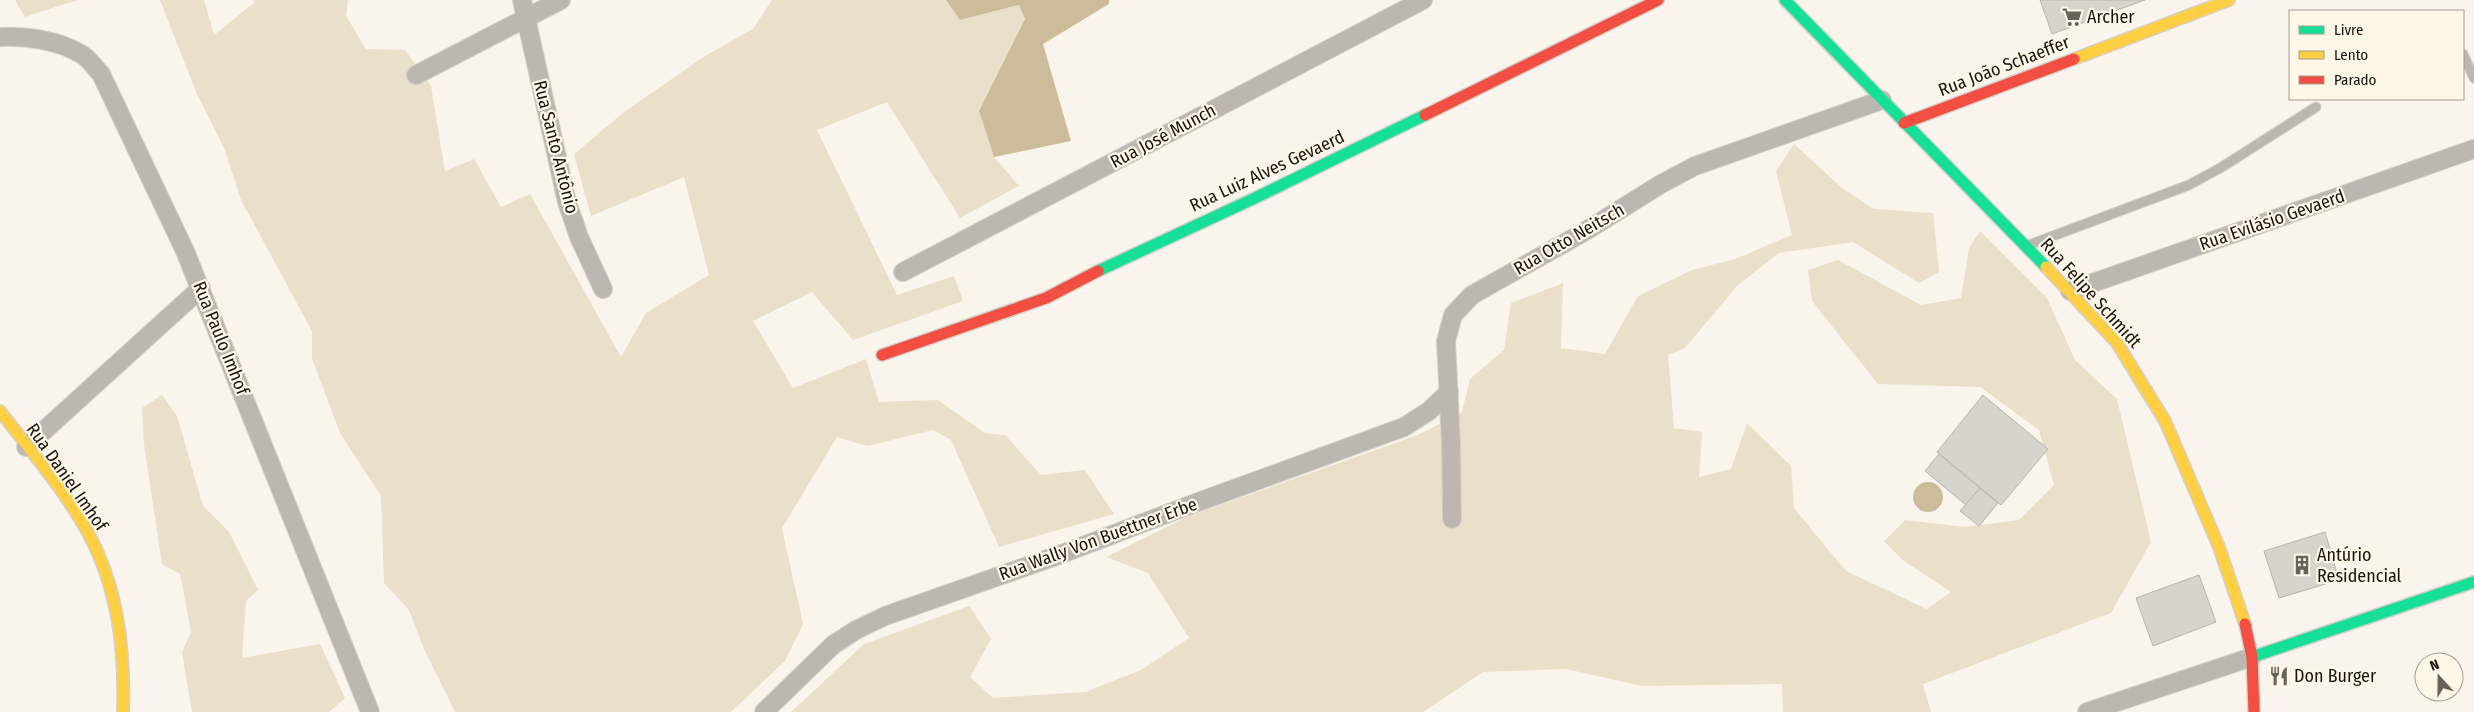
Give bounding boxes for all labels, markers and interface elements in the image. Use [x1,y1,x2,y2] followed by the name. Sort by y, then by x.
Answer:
[2061,6,2083,28] supermarket icon: Archer
[2087,6,2135,28] place label: Archer
[2289,10,2464,100] legend
[2334,21,2363,39] text: Livre
[1935,31,2073,101] street label: Rua João Schaeffer
[2334,46,2368,64] text: Lento
[2334,71,2377,89] text: Parado
[529,78,583,216] street label: Rua Santo Antônio
[1106,99,1220,173] street label: Rua José Munch
[1186,126,1348,216] street label: Rua Luiz Alves Gevaerd
[2196,185,2348,255] street label: Rua Evilásio Gevaerd
[1510,198,1628,280] street label: Rua Otto Neitsch
[2036,233,2146,353] street label: Rua Felipe Schmidt
[188,278,254,399] street label: Rua Paulo Imhof
[22,419,113,536] street label: Rua Daniel Imhof
[996,493,1200,585] street label: Rua Wally Von Buettner Erbe
[2317,544,2402,587] place label: Antúrio Residencial
[2291,554,2313,576] building icon: Antúrio Residencial
[2414,652,2464,702] north arrow
[2428,656,2441,675] text: N
[2268,665,2290,687] restaurant icon: Don Burger
[2294,665,2377,687] place label: Don Burger

